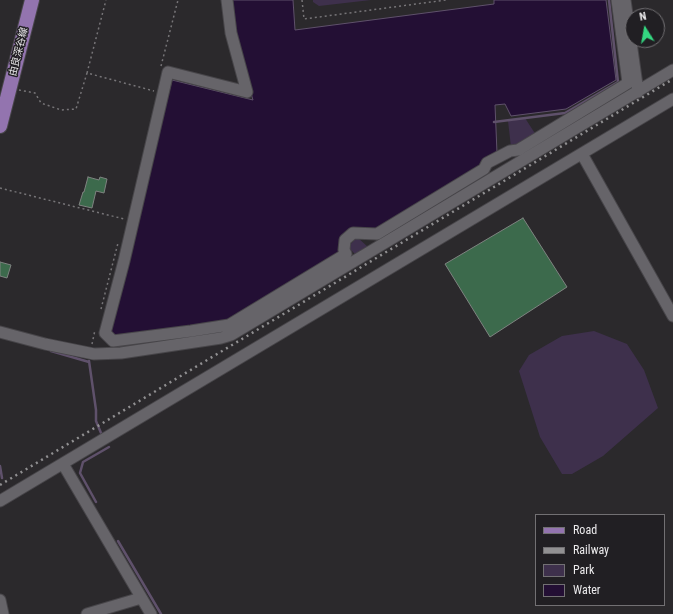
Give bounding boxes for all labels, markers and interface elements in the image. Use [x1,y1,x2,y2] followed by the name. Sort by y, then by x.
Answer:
[625,8,665,48] north arrow
[638,10,647,24] text: N
[7,26,31,78] street label: 由良深谷線
[535,514,665,606] legend
[573,523,597,537] text: Road
[573,543,609,557] text: Railway
[573,563,594,577] text: Park
[573,583,601,597] text: Water

